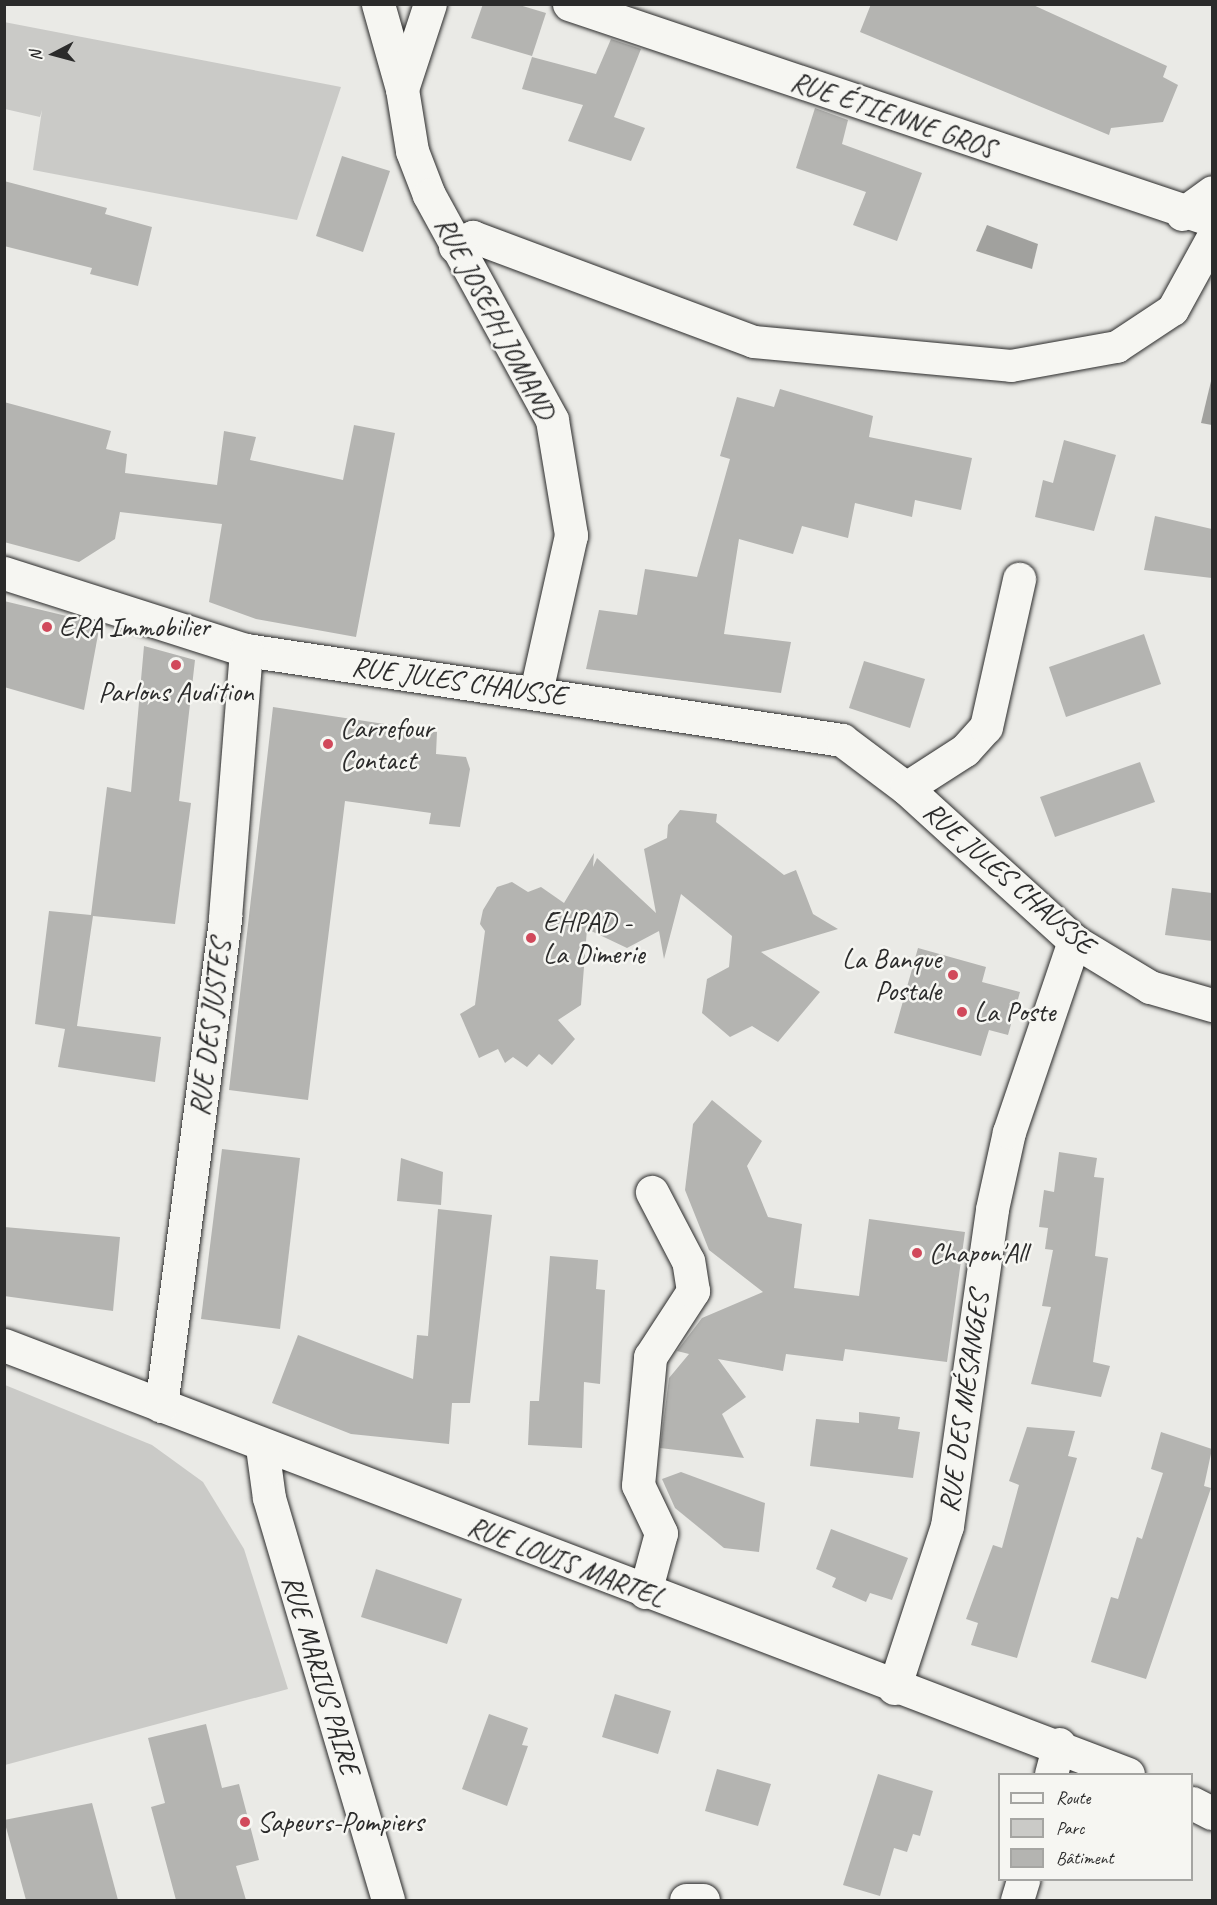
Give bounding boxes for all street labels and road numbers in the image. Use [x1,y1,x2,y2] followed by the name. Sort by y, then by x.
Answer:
[787,64,999,166] street label: RUE ÉTIENNE GROS
[428,211,562,425] street label: RUE JOSEPH JOMAND
[350,649,568,713] street label: RUE JULES CHAUSSE
[917,795,1101,961] street label: RUE JULES CHAUSSE
[183,938,237,1118] street label: RUE DES JUSTES
[932,1290,996,1514] street label: RUE DES MÉSANGES
[463,1509,669,1615] street label: RUE LOUIS MARTEL
[274,1570,368,1780] street label: RUE MARIUS PAIRE

